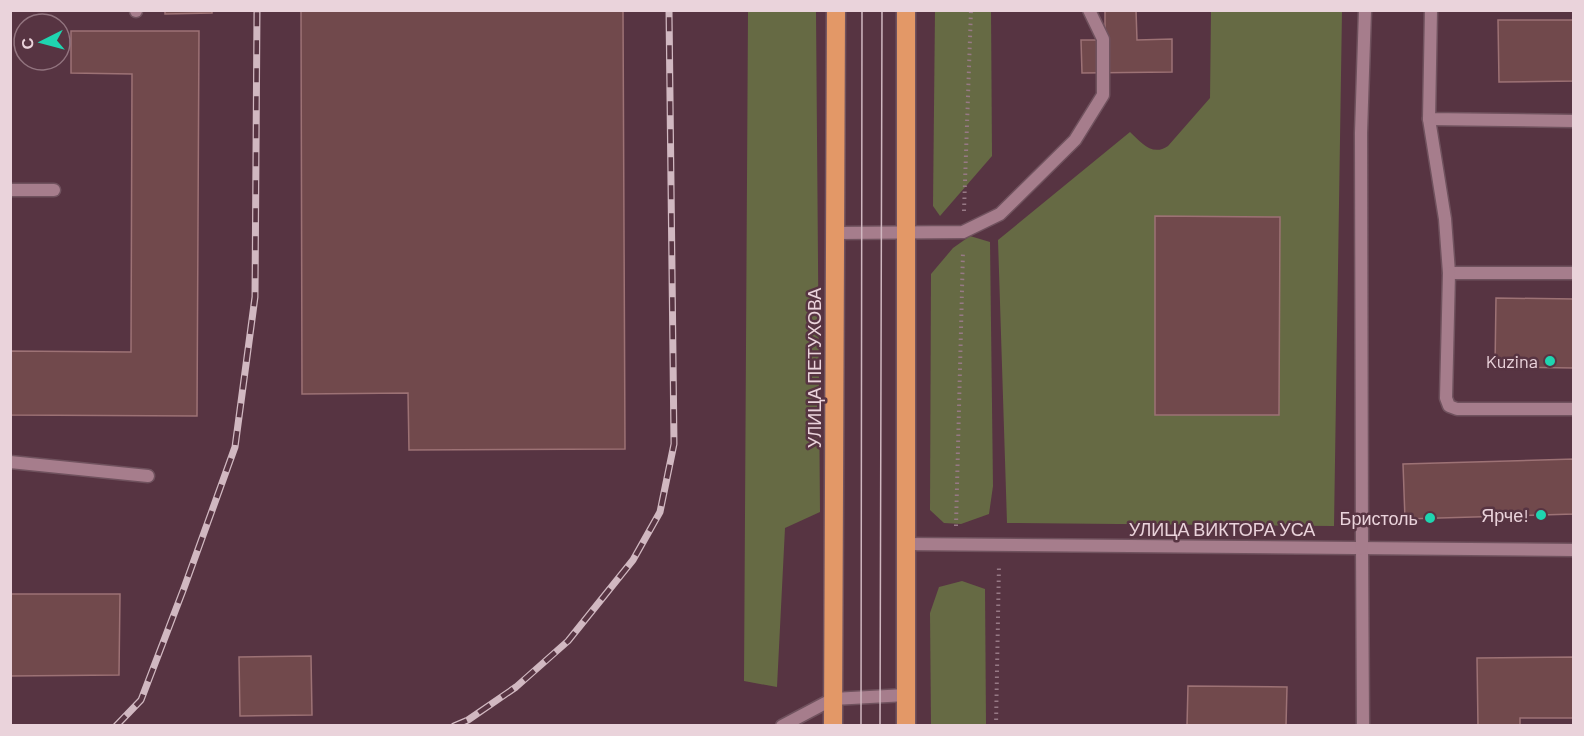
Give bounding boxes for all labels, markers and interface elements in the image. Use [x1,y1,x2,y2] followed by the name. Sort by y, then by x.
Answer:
[12,12,72,72] north arrow
[16,36,37,50] text: С
[803,288,825,448] street label: УЛИЦА ПЕТУХОВА
[1486,350,1538,372] place label: Kuzina
[1543,354,1557,368] marker: Kuzina
[1481,504,1529,526] place label: Ярче!
[1340,507,1418,529] place label: Бристоль
[1534,508,1548,522] marker: Ярче!
[1423,511,1437,525] marker: Бристоль
[1129,518,1315,540] street label: УЛИЦА ВИКТОРА УСА

